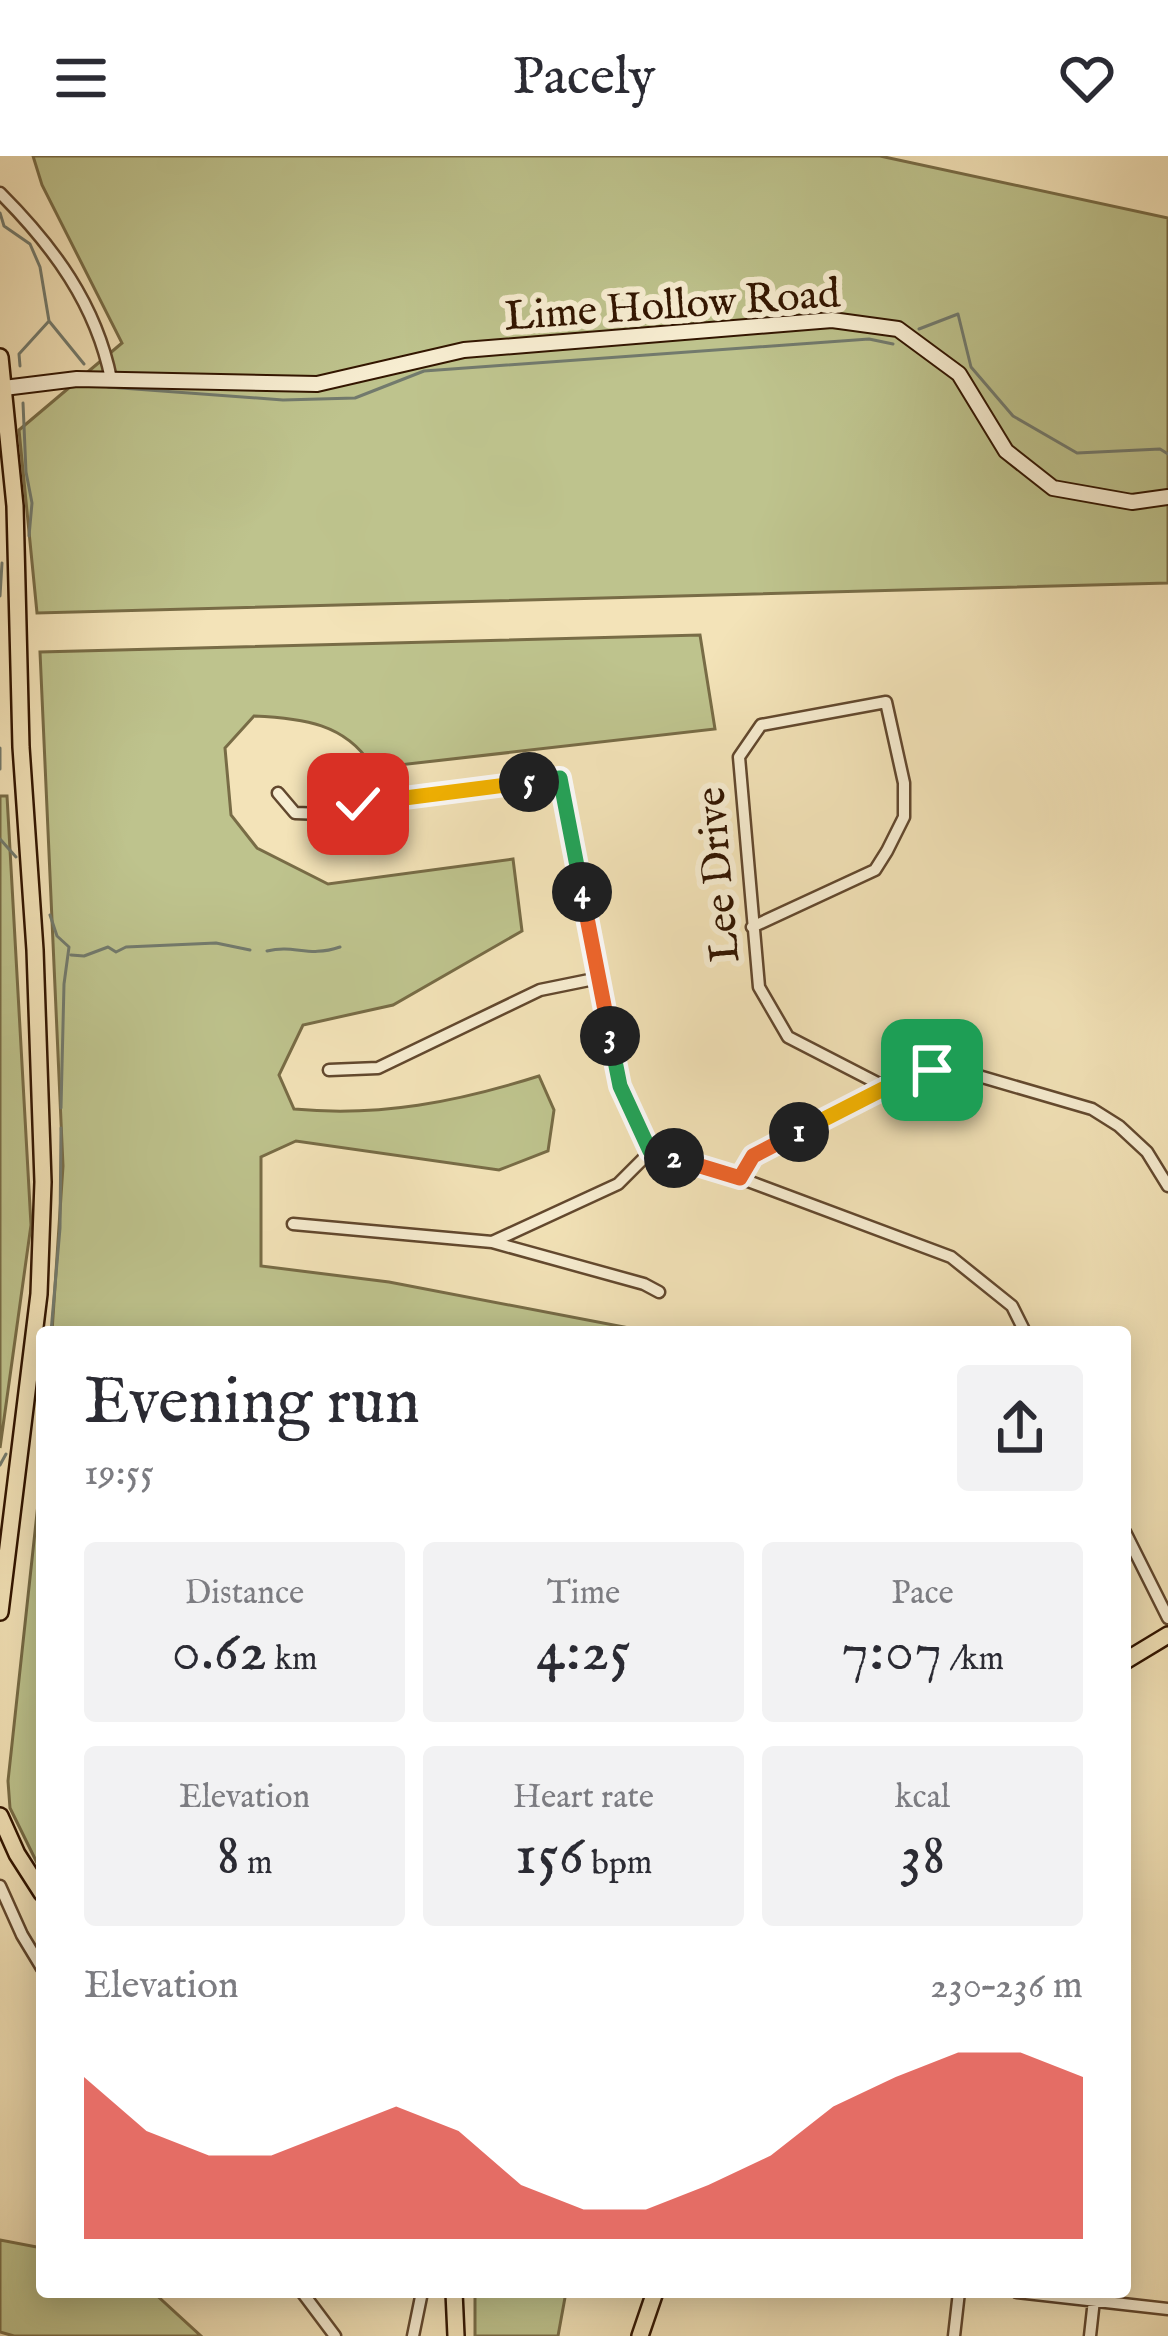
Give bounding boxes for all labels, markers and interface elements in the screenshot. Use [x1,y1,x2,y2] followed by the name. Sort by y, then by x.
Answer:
[513,44,655,113] text: Pacely
[48,45,114,111] icon: menu
[1054,45,1120,111] icon: heart
[503,268,842,345] street label: Lime Hollow Road
[499,752,559,812] pin: 5
[307,753,409,855] pin
[523,761,535,803] text: 5
[325,771,391,837] icon: check
[685,785,754,965] street label: Lee Drive
[552,862,612,922] pin: 4
[574,871,590,913] text: 4
[580,1006,640,1066] pin: 3
[604,1015,616,1057] text: 3
[881,1019,983,1121] pin
[899,1037,965,1103] icon: arrive
[769,1102,829,1162] pin: 1
[793,1111,805,1153] text: 1
[644,1128,704,1188] pin: 2
[666,1137,682,1179] text: 2
[84,1362,420,1446] text: Evening run
[957,1365,1083,1491] button: share
[84,1449,154,1498] text: 19:55
[185,1573,304,1615] text: Distance
[547,1573,620,1615] text: Time
[891,1573,954,1615] text: Pace
[171,1615,267,1691] text: 0.62
[536,1615,631,1691] text: 4:25
[841,1615,942,1691] text: 7:07
[267,1639,318,1681] text: km
[942,1639,1004,1681] text: /km
[179,1777,310,1819] text: Elevation
[513,1777,654,1819] text: Heart rate
[895,1777,950,1819] text: kcal
[216,1819,240,1895] text: 8
[515,1819,584,1895] text: 156
[900,1819,945,1895] text: 38
[240,1843,273,1885] text: m
[584,1843,652,1885] text: bpm
[84,1962,239,2011] text: Elevation
[930,1962,1083,2011] text: 230–236 m

